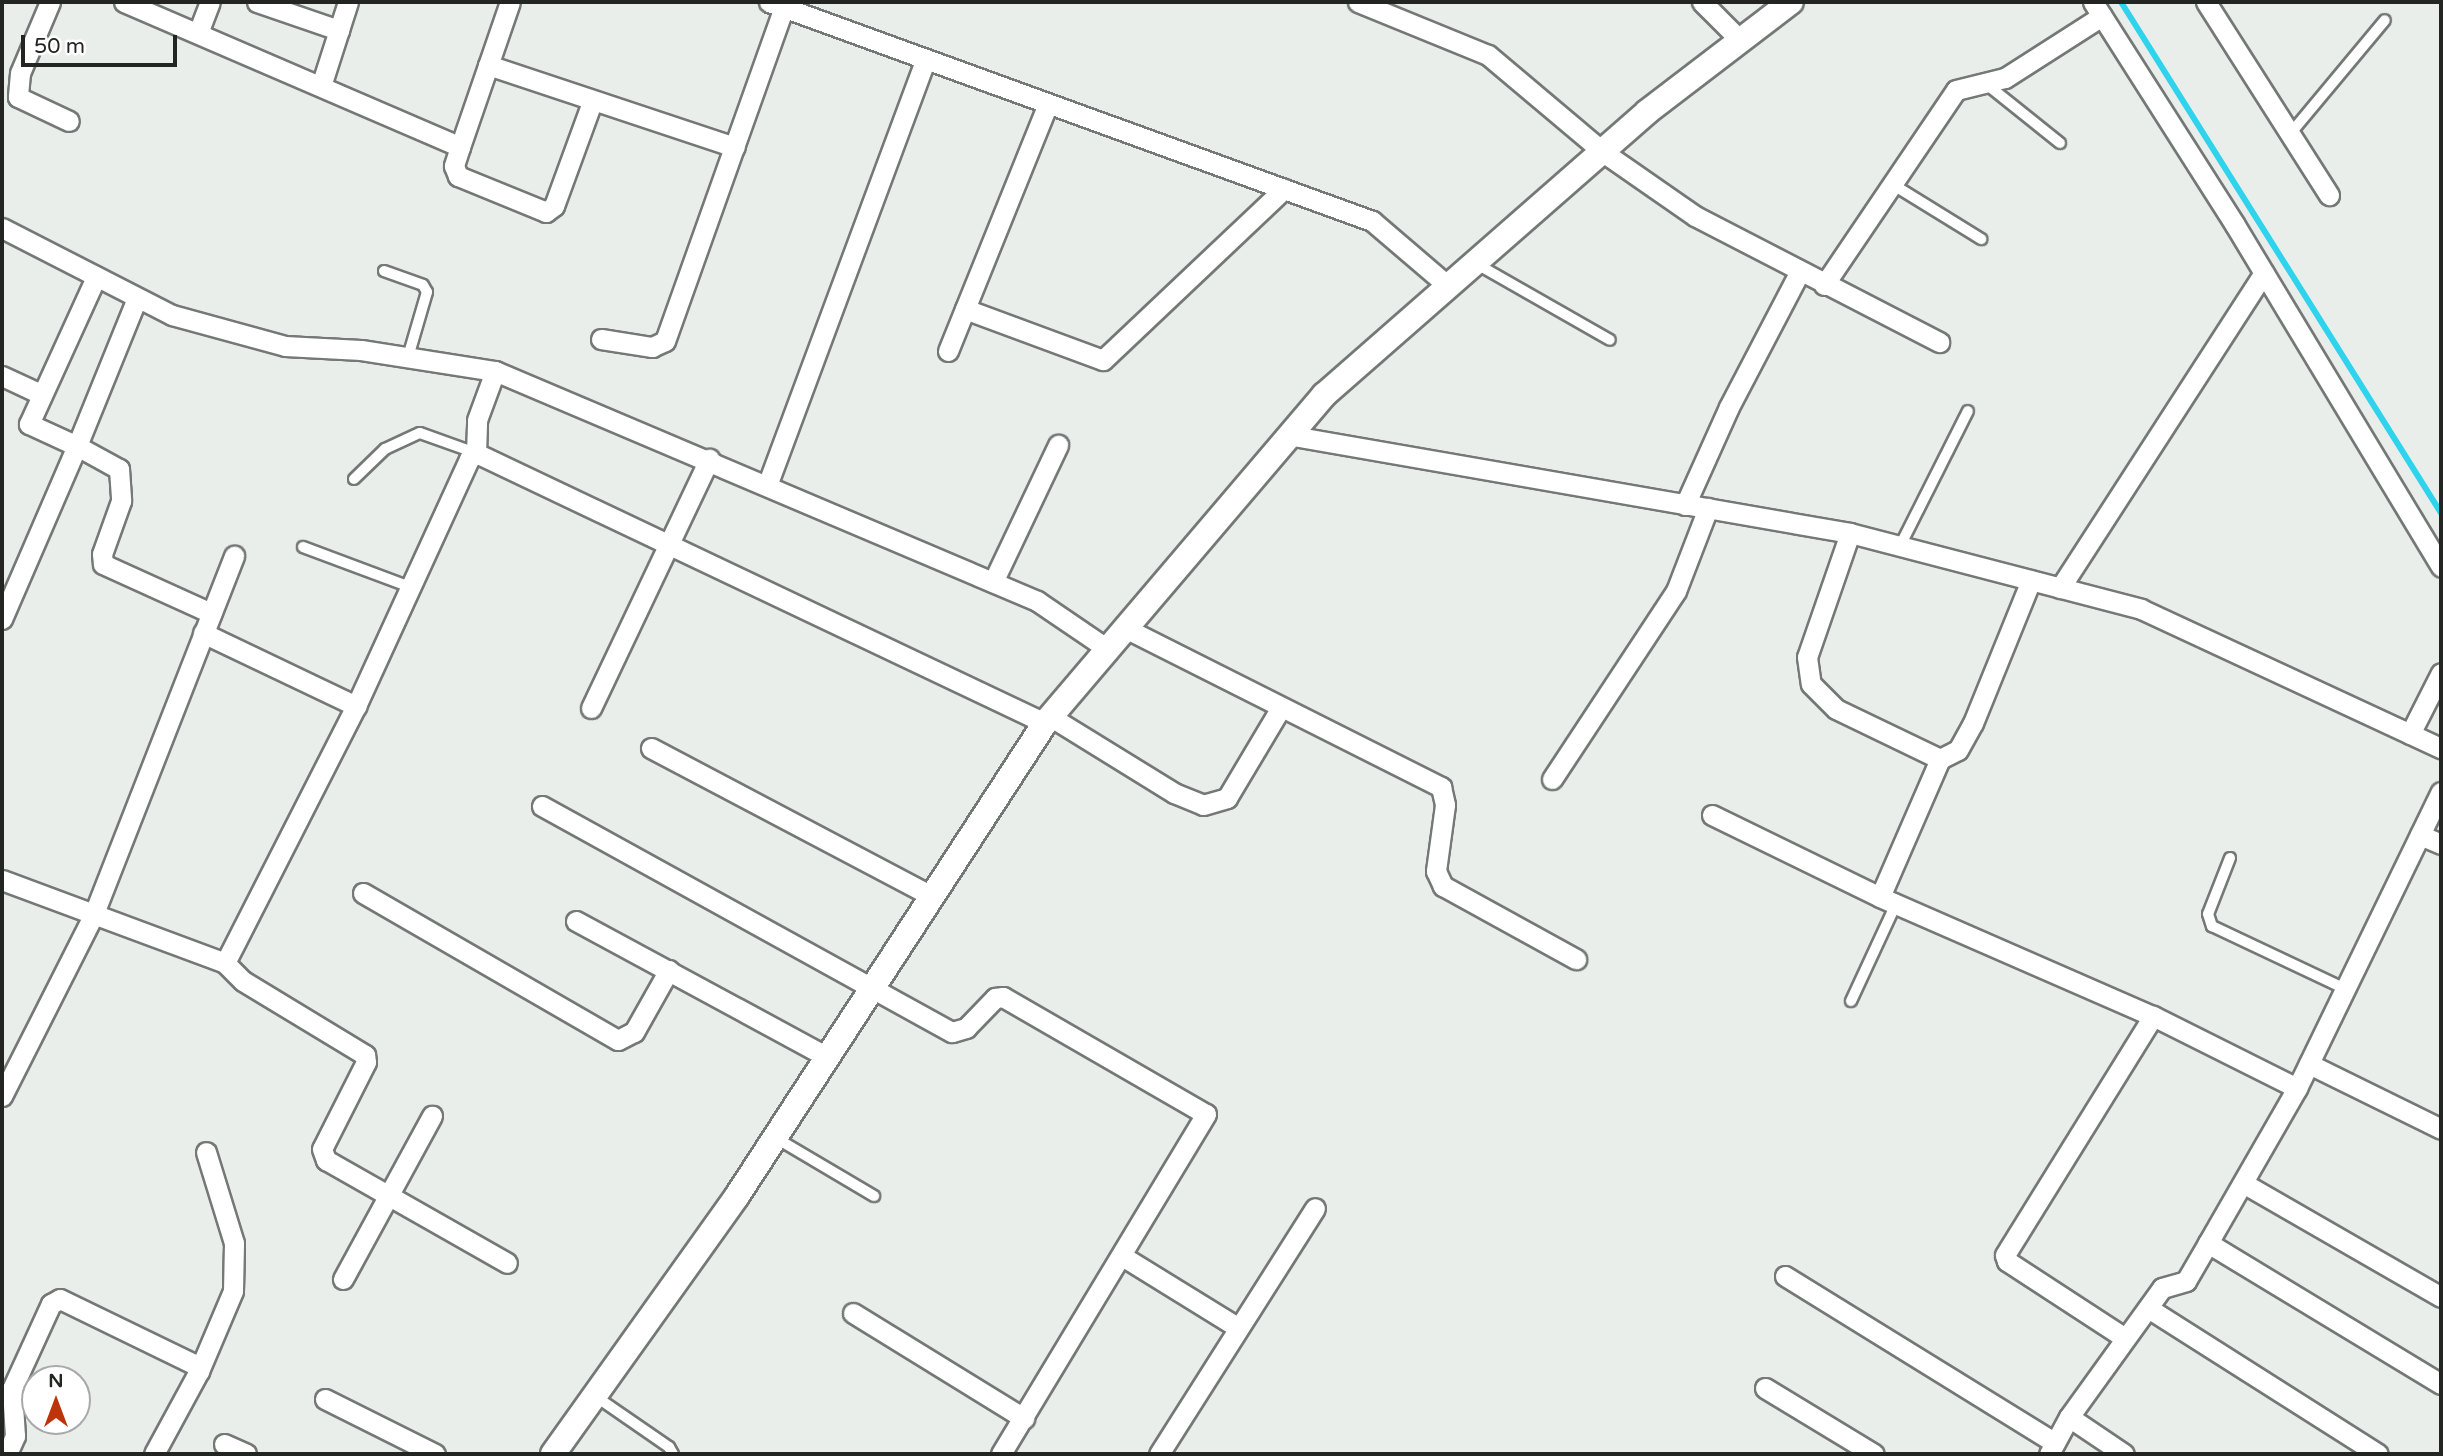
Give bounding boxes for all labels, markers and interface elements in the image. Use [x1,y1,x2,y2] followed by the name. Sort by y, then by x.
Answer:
[24,21,180,65] scale bar
[34,34,85,59] text: 50 m
[21,1365,91,1435] north arrow
[48,1370,64,1392] text: N

